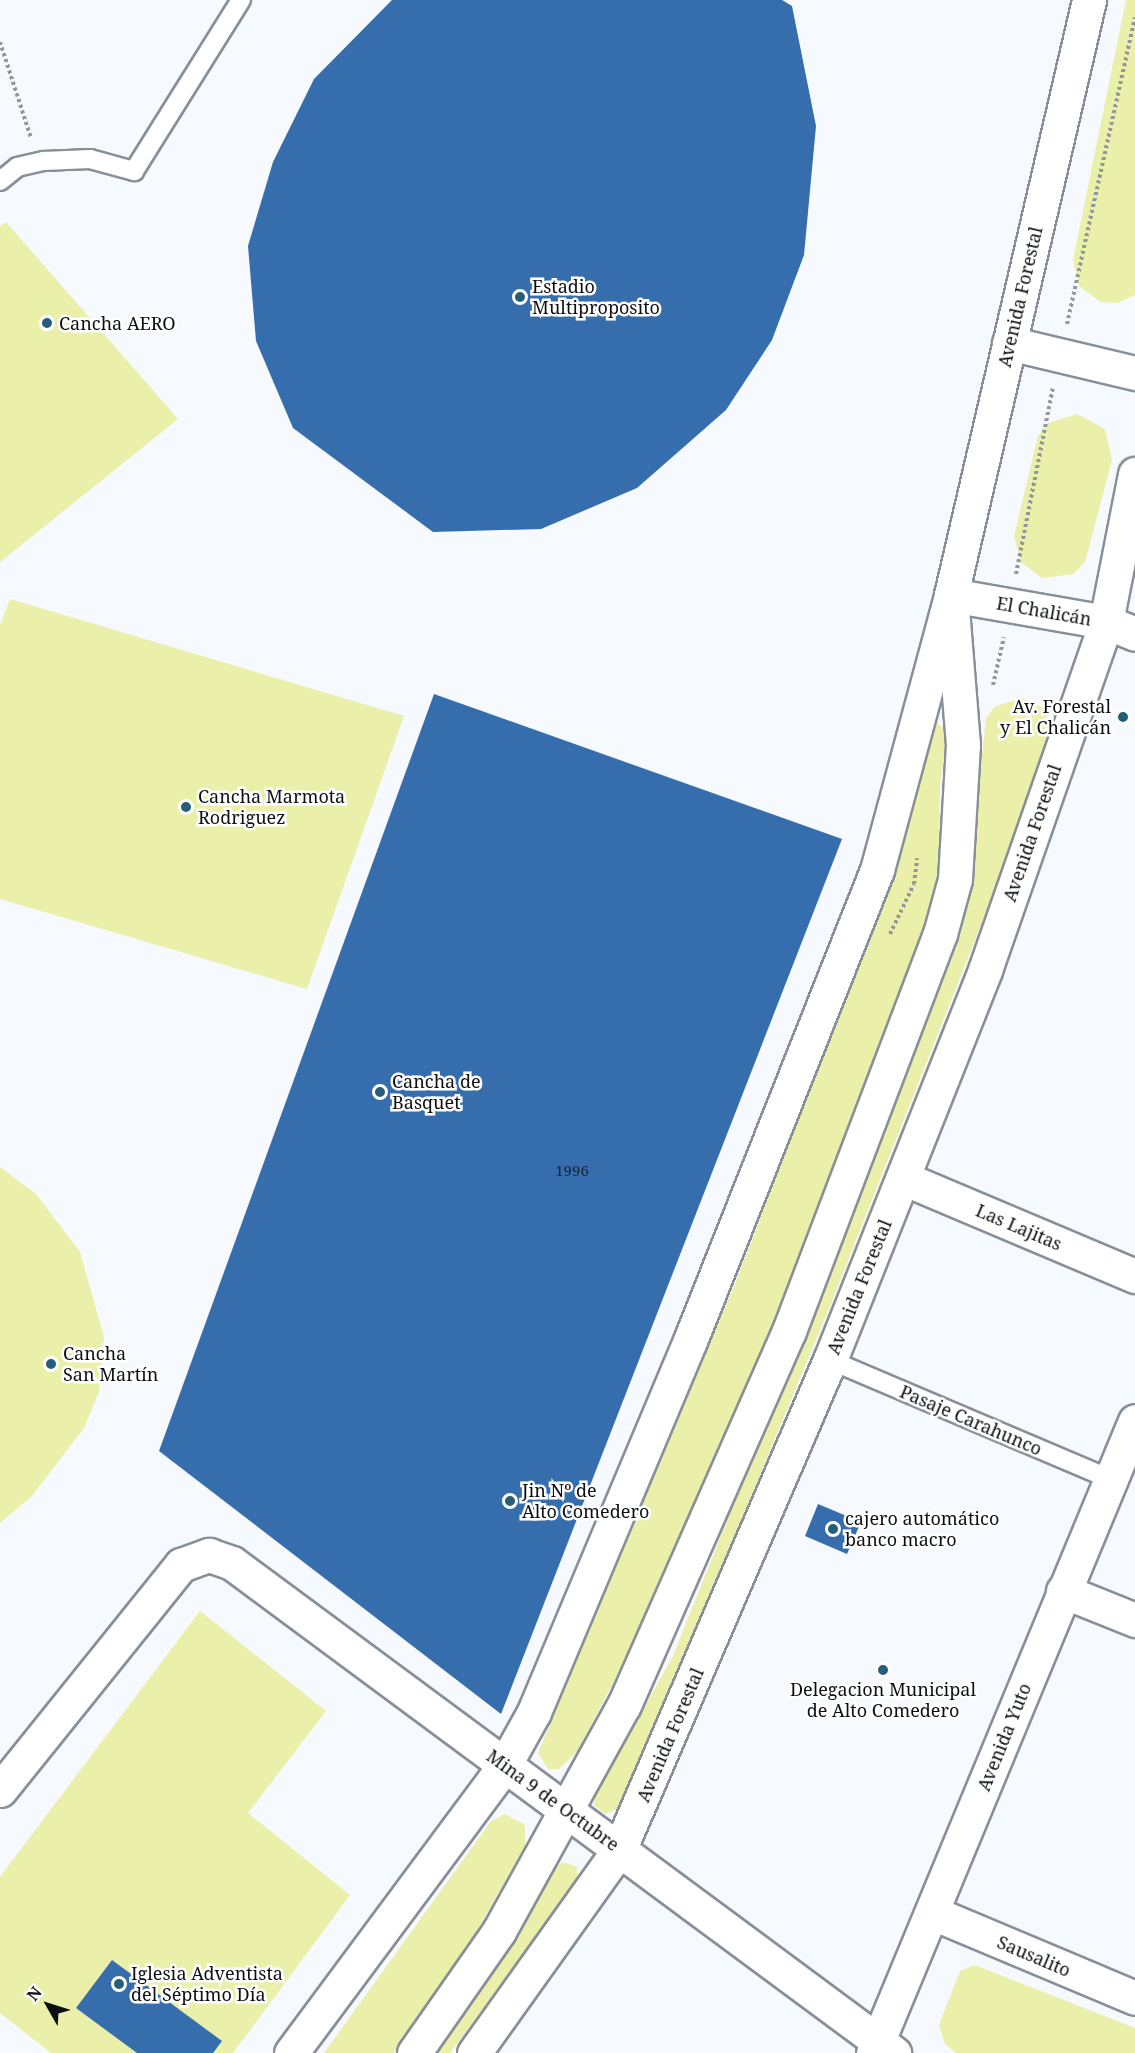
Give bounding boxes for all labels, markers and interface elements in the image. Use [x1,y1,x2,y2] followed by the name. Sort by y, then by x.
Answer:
[993,225,1047,369] street label: Avenida Forestal
[532,276,660,318] place label: Estadio Multiproposito
[513,290,527,304] marker: Estadio Multiproposito
[59,312,176,334] place label: Cancha AERO
[40,316,54,330] marker: Cancha AERO
[995,592,1093,630] street label: El Chalicán
[1000,696,1111,738] place label: Av. Forestal y El Chalicán
[1116,710,1130,724] marker: Av. Forestal y El Chalicán
[998,762,1066,904] street label: Avenida Forestal
[198,786,345,828] place label: Cancha Marmota Rodriguez
[179,800,193,814] marker: Cancha Marmota Rodriguez
[392,1071,481,1114] place label: Cancha de Basquet
[373,1085,387,1099] marker: Cancha de Basquet
[555,1162,589,1180] house number: 1996
[973,1199,1065,1255] street label: Las Lajitas
[822,1216,896,1358] street label: Avenida Forestal
[63,1343,158,1386] place label: Cancha San Martín
[44,1357,58,1371] marker: Cancha San Martín
[897,1380,1045,1460] street label: Pasaje Carahunco
[522,1480,649,1522] place label: Jin Nº de Alto Comedero
[503,1494,517,1508] marker: Jin Nº de Alto Comedero
[845,1508,999,1550] place label: cajero automático banco macro
[826,1522,840,1536] marker: cajero automático banco macro
[876,1663,890,1677] marker: Delegacion Municipal de Alto Comedero
[632,1665,708,1805] street label: Avenida Forestal
[790,1679,976,1722] place label: Delegacion Municipal de Alto Comedero
[973,1680,1035,1794] street label: Avenida Yuto
[483,1745,623,1855] street label: Mina 9 de Octubre
[994,1931,1074,1981] street label: Sausalito
[131,1963,283,2006] place label: Iglesia Adventista del Séptimo Día
[18,1975,78,2035] north arrow
[112,1977,126,1991] marker: Iglesia Adventista del Séptimo Día
[21,1982,47,2006] text: N

